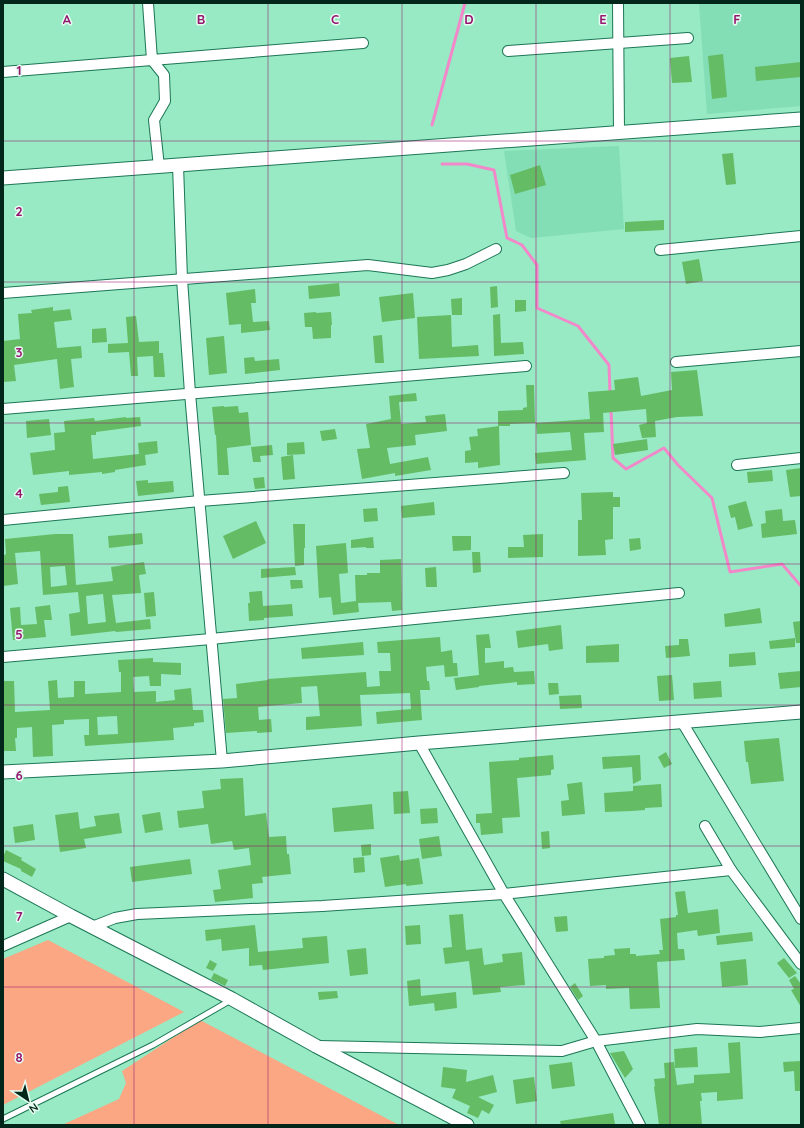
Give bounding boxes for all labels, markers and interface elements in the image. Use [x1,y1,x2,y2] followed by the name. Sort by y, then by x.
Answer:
[63,11,72,27] text: A
[197,11,205,27] text: B
[331,11,339,27] text: C
[464,11,474,27] text: D
[599,11,607,27] text: E
[733,11,741,27] text: F
[16,62,22,78] text: 1
[15,203,23,219] text: 2
[16,344,23,360] text: 3
[15,485,23,501] text: 4
[15,626,23,642] text: 5
[15,767,23,783] text: 6
[15,908,23,924] text: 7
[15,1049,23,1065] text: 8
[8,1080,48,1120] north arrow
[26,1100,41,1116] text: N

